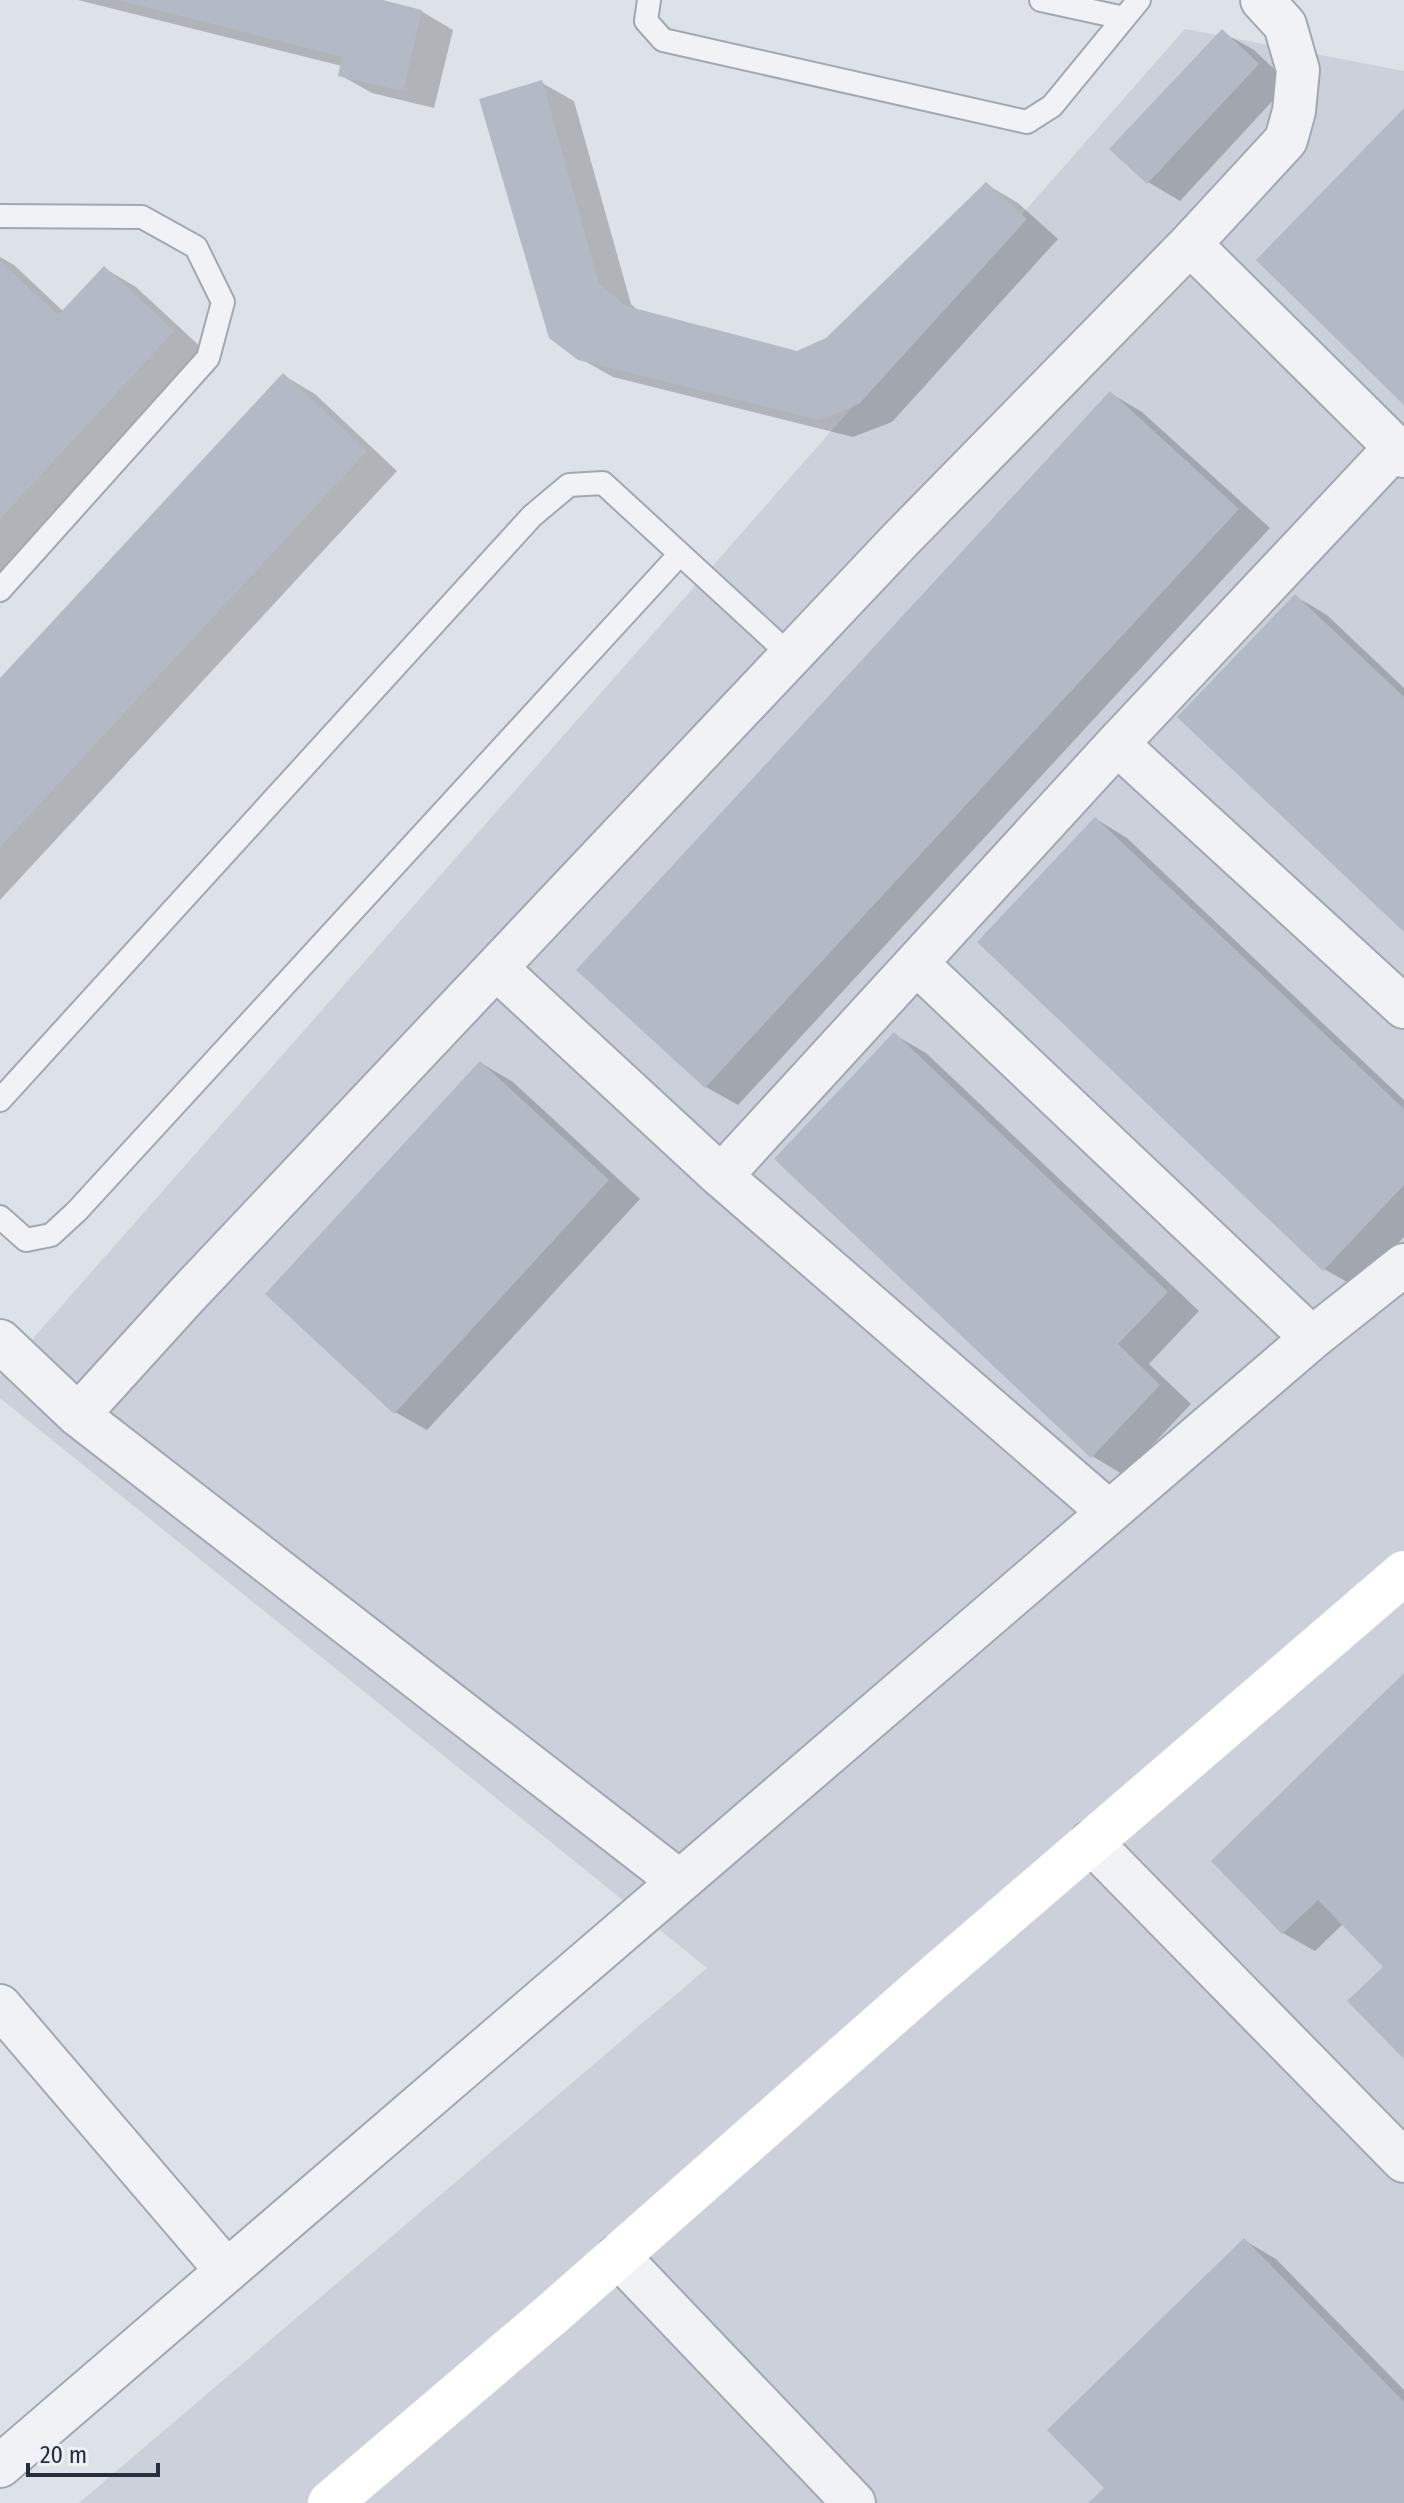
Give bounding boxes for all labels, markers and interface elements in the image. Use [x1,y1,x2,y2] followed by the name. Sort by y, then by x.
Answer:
[28,2427,158,2477] scale bar
[40,2441,87,2469] text: 20 m

